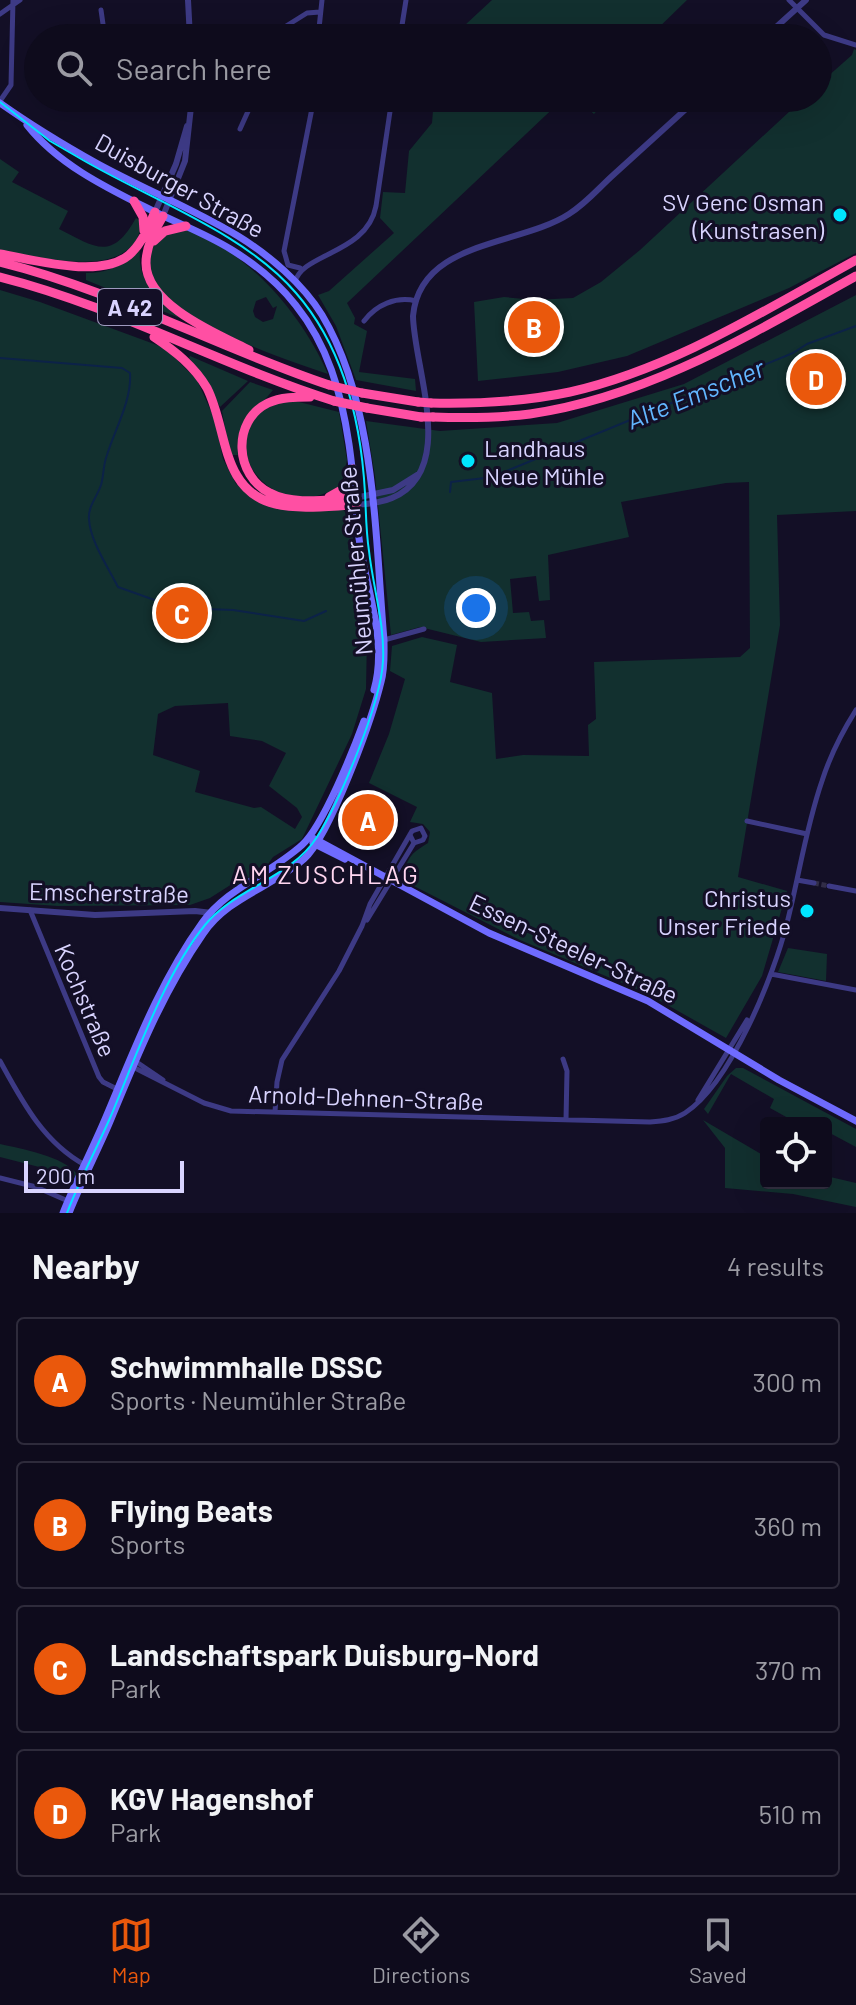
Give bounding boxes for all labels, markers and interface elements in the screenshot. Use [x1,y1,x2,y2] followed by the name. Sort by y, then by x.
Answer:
[24,24,832,112] search box
[52,46,96,90] icon: search
[116,50,272,86] text: Search here
[91,127,269,243] street label: Duisburger Straße
[662,187,825,244] place label: SV Genc Osman (Kunstrasen)
[831,206,849,224] marker: SV Genc Osman (Kunstrasen)
[98,289,162,325] road number: A 42
[508,297,560,357] pin: B
[790,349,842,409] pin: D
[622,351,769,435] water label: Alte Emscher
[484,433,605,490] place label: Landhaus Neue Mühle
[459,452,477,470] marker: Landhaus Neue Mühle
[332,465,378,657] street label: Neumühler Straße
[156,583,208,643] pin: C
[456,588,496,628] your location
[342,790,394,850] pin: A
[232,858,420,889] district label: AM ZUSCHLAG
[29,876,189,908] street label: Emscherstraße
[658,883,791,940] place label: Christus Unser Friede
[465,887,683,1009] street label: Essen-Steeler-Straße
[798,902,816,920] marker: Christus Unser Friede
[49,939,123,1061] street label: Kochstraße
[248,1078,484,1116] street label: Arnold-Dehnen-Straße
[760,1117,832,1189] map controls
[760,1117,832,1189] button: locate
[24,1157,184,1193] scale bar
[36,1162,95,1188] text: 200 m
[32,1245,140,1286] text: Nearby
[727,1250,824,1281] text: 4 results
[110,1348,383,1384] text: Schwimmhalle DSSC
[51,1366,69,1397] text: A
[753,1366,822,1397] text: 300 m
[110,1384,406,1415] text: Sports · Neumühler Straße
[110,1492,273,1528] text: Flying Beats
[52,1510,68,1541] text: B
[754,1510,822,1541] text: 360 m
[110,1528,185,1559] text: Sports
[110,1636,539,1672] text: Landschaftspark Duisburg-Nord
[52,1654,68,1685] text: C
[755,1654,822,1685] text: 370 m
[110,1672,161,1703] text: Park
[110,1780,314,1816] text: KGV Hagenshof
[52,1798,68,1829] text: D
[759,1798,822,1829] text: 510 m
[110,1816,161,1847] text: Park
[109,1913,153,1987] tab: Map
[372,1913,470,1987] tab: Directions
[689,1913,747,1987] tab: Saved

